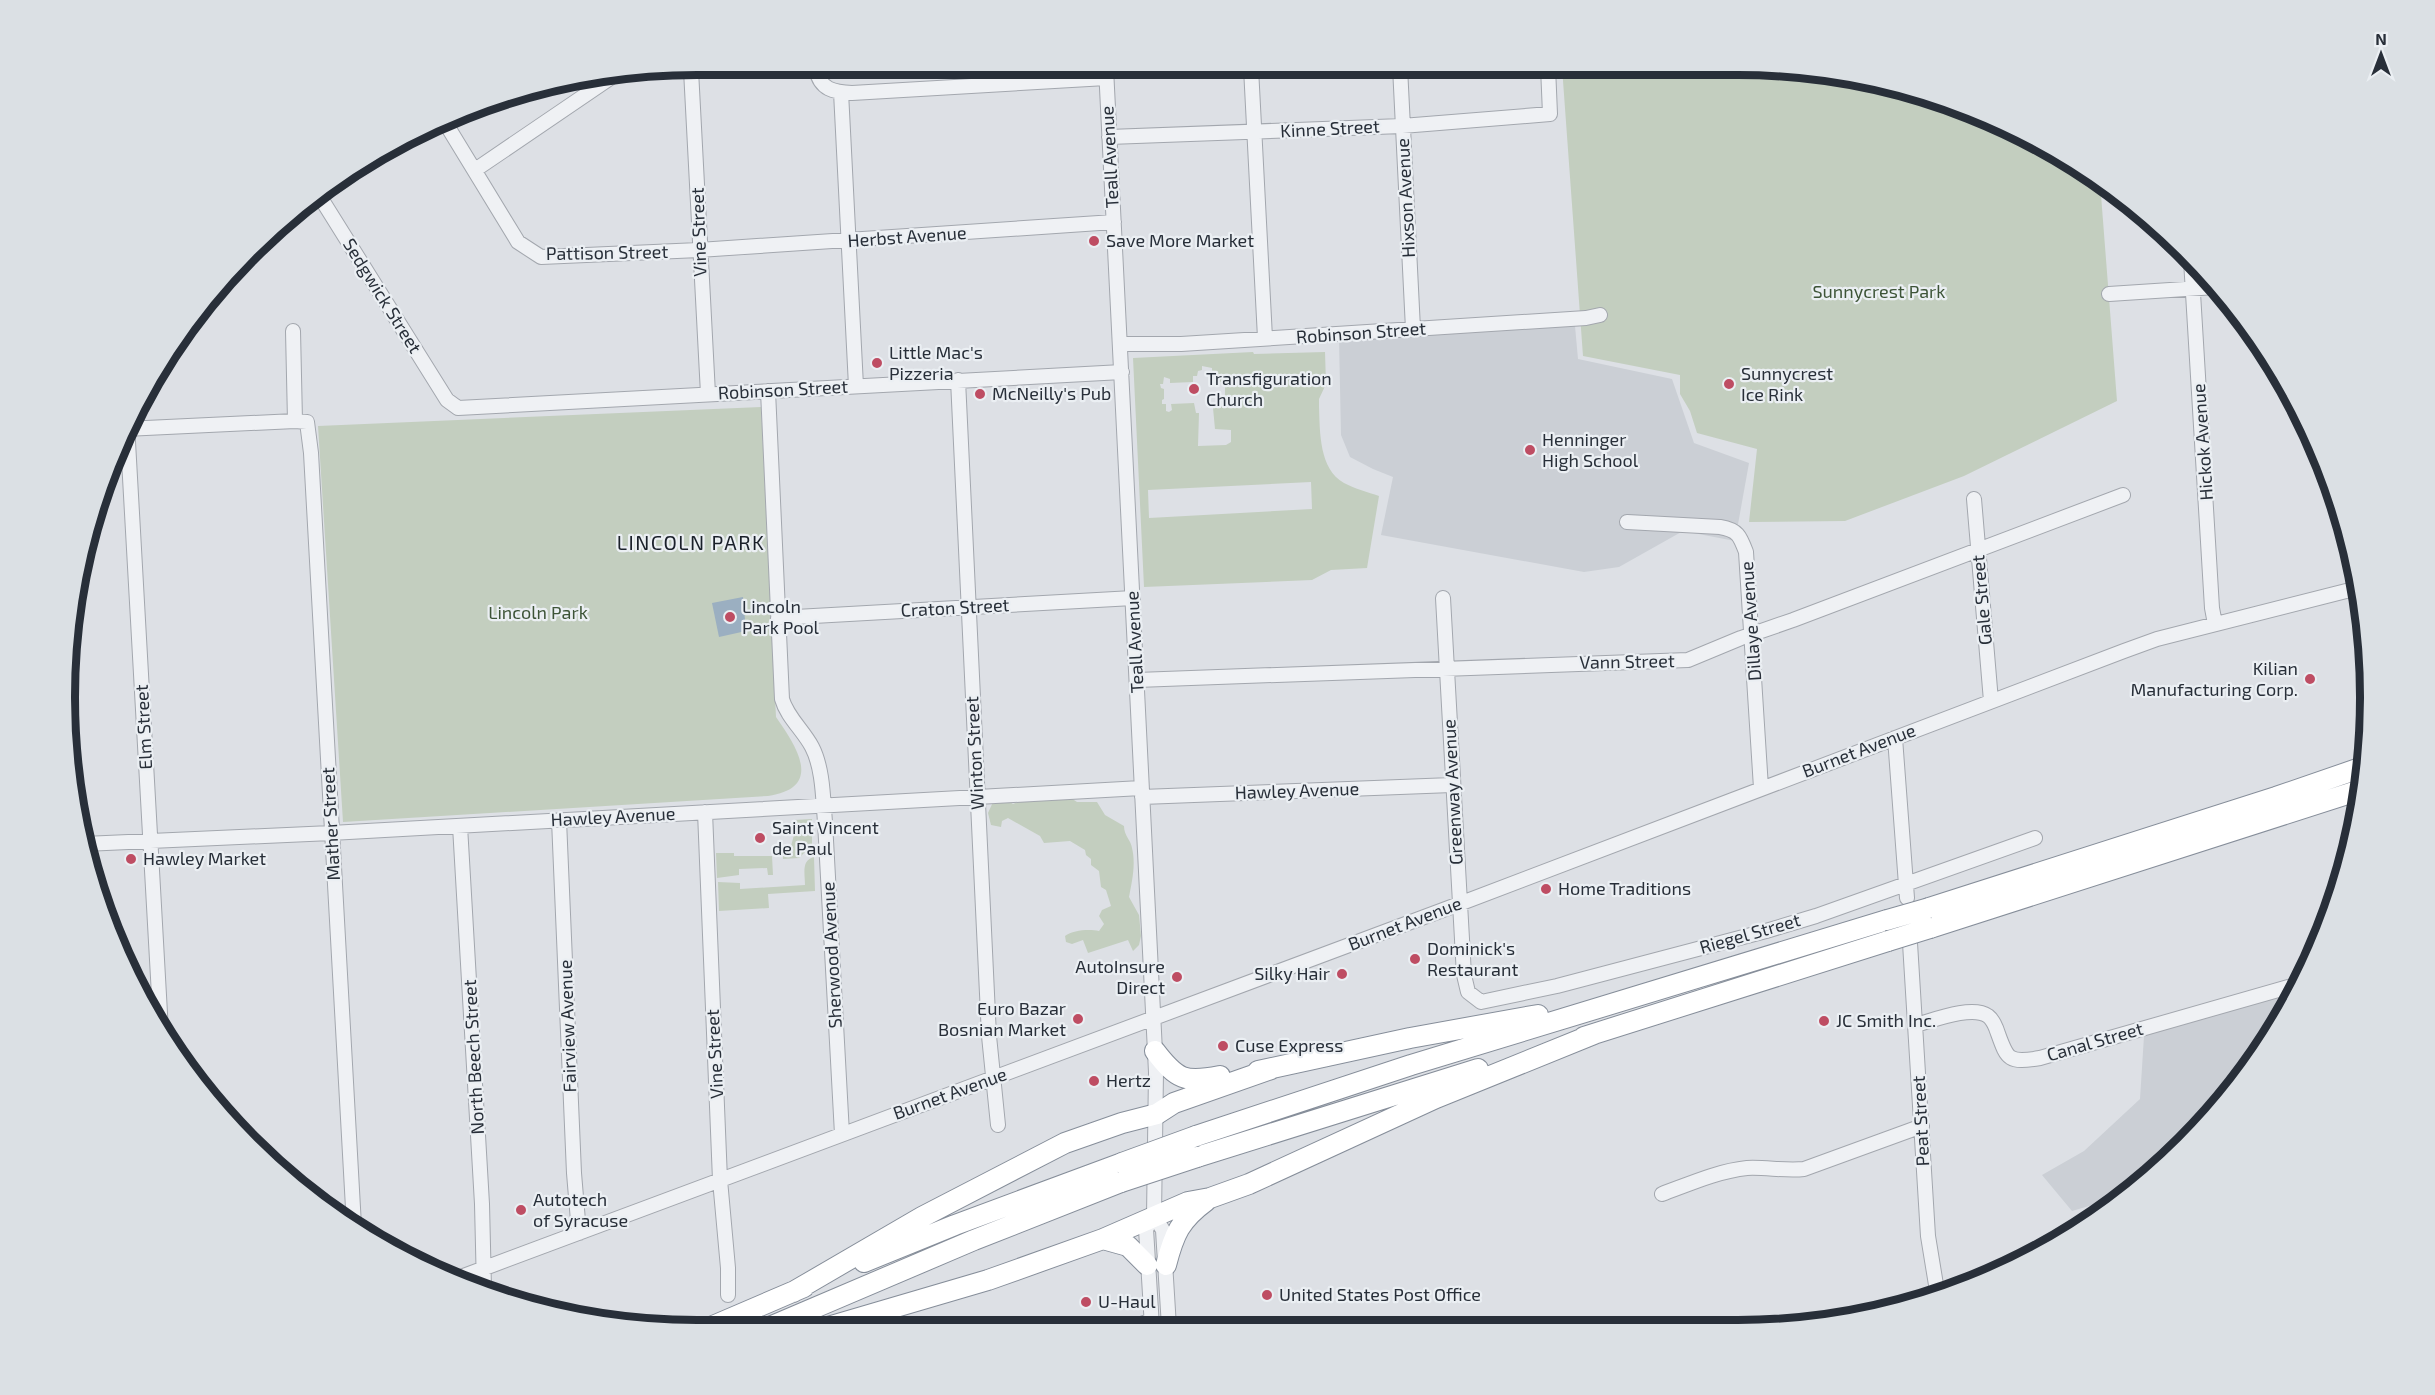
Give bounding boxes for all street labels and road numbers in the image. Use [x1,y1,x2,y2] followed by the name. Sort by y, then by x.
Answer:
[1095,105,1123,209] street label: Teall Avenue
[1280,114,1380,142] street label: Kinne Street
[1391,138,1419,258] street label: Hixson Avenue
[685,187,711,277] street label: Vine Street
[847,221,967,251] street label: Herbst Avenue
[339,234,427,357] street label: Sedgwick Street
[546,240,669,264] street label: Pattison Street
[1295,316,1427,348] street label: Robinson Street
[717,375,849,403] street label: Robinson Street
[2187,383,2217,501] street label: Hickok Avenue
[1966,554,1996,646] street label: Gale Street
[1735,560,1765,682] street label: Dillaye Avenue
[1120,590,1148,694] street label: Teall Avenue
[900,593,1010,621] street label: Craton Street
[1579,649,1675,673] street label: Vann Street
[130,684,156,770] street label: Elm Street
[960,696,988,810] street label: Winton Street
[1799,718,1918,782] street label: Burnet Avenue
[1437,719,1467,865] street label: Greenway Avenue
[316,767,344,881] street label: Mather Street
[1234,777,1360,803] street label: Hawley Avenue
[550,802,676,830] street label: Hawley Avenue
[816,881,846,1029] street label: Sherwood Avenue
[1345,891,1464,955] street label: Burnet Avenue
[1697,908,1803,958] street label: Riegel Street
[554,959,580,1093] street label: Fairview Avenue
[458,979,488,1135] street label: North Beech Street
[701,1009,727,1099] street label: Vine Street
[2044,1017,2146,1065] street label: Canal Street
[890,1062,1010,1124] street label: Burnet Avenue
[1907,1075,1933,1167] street label: Peat Street

